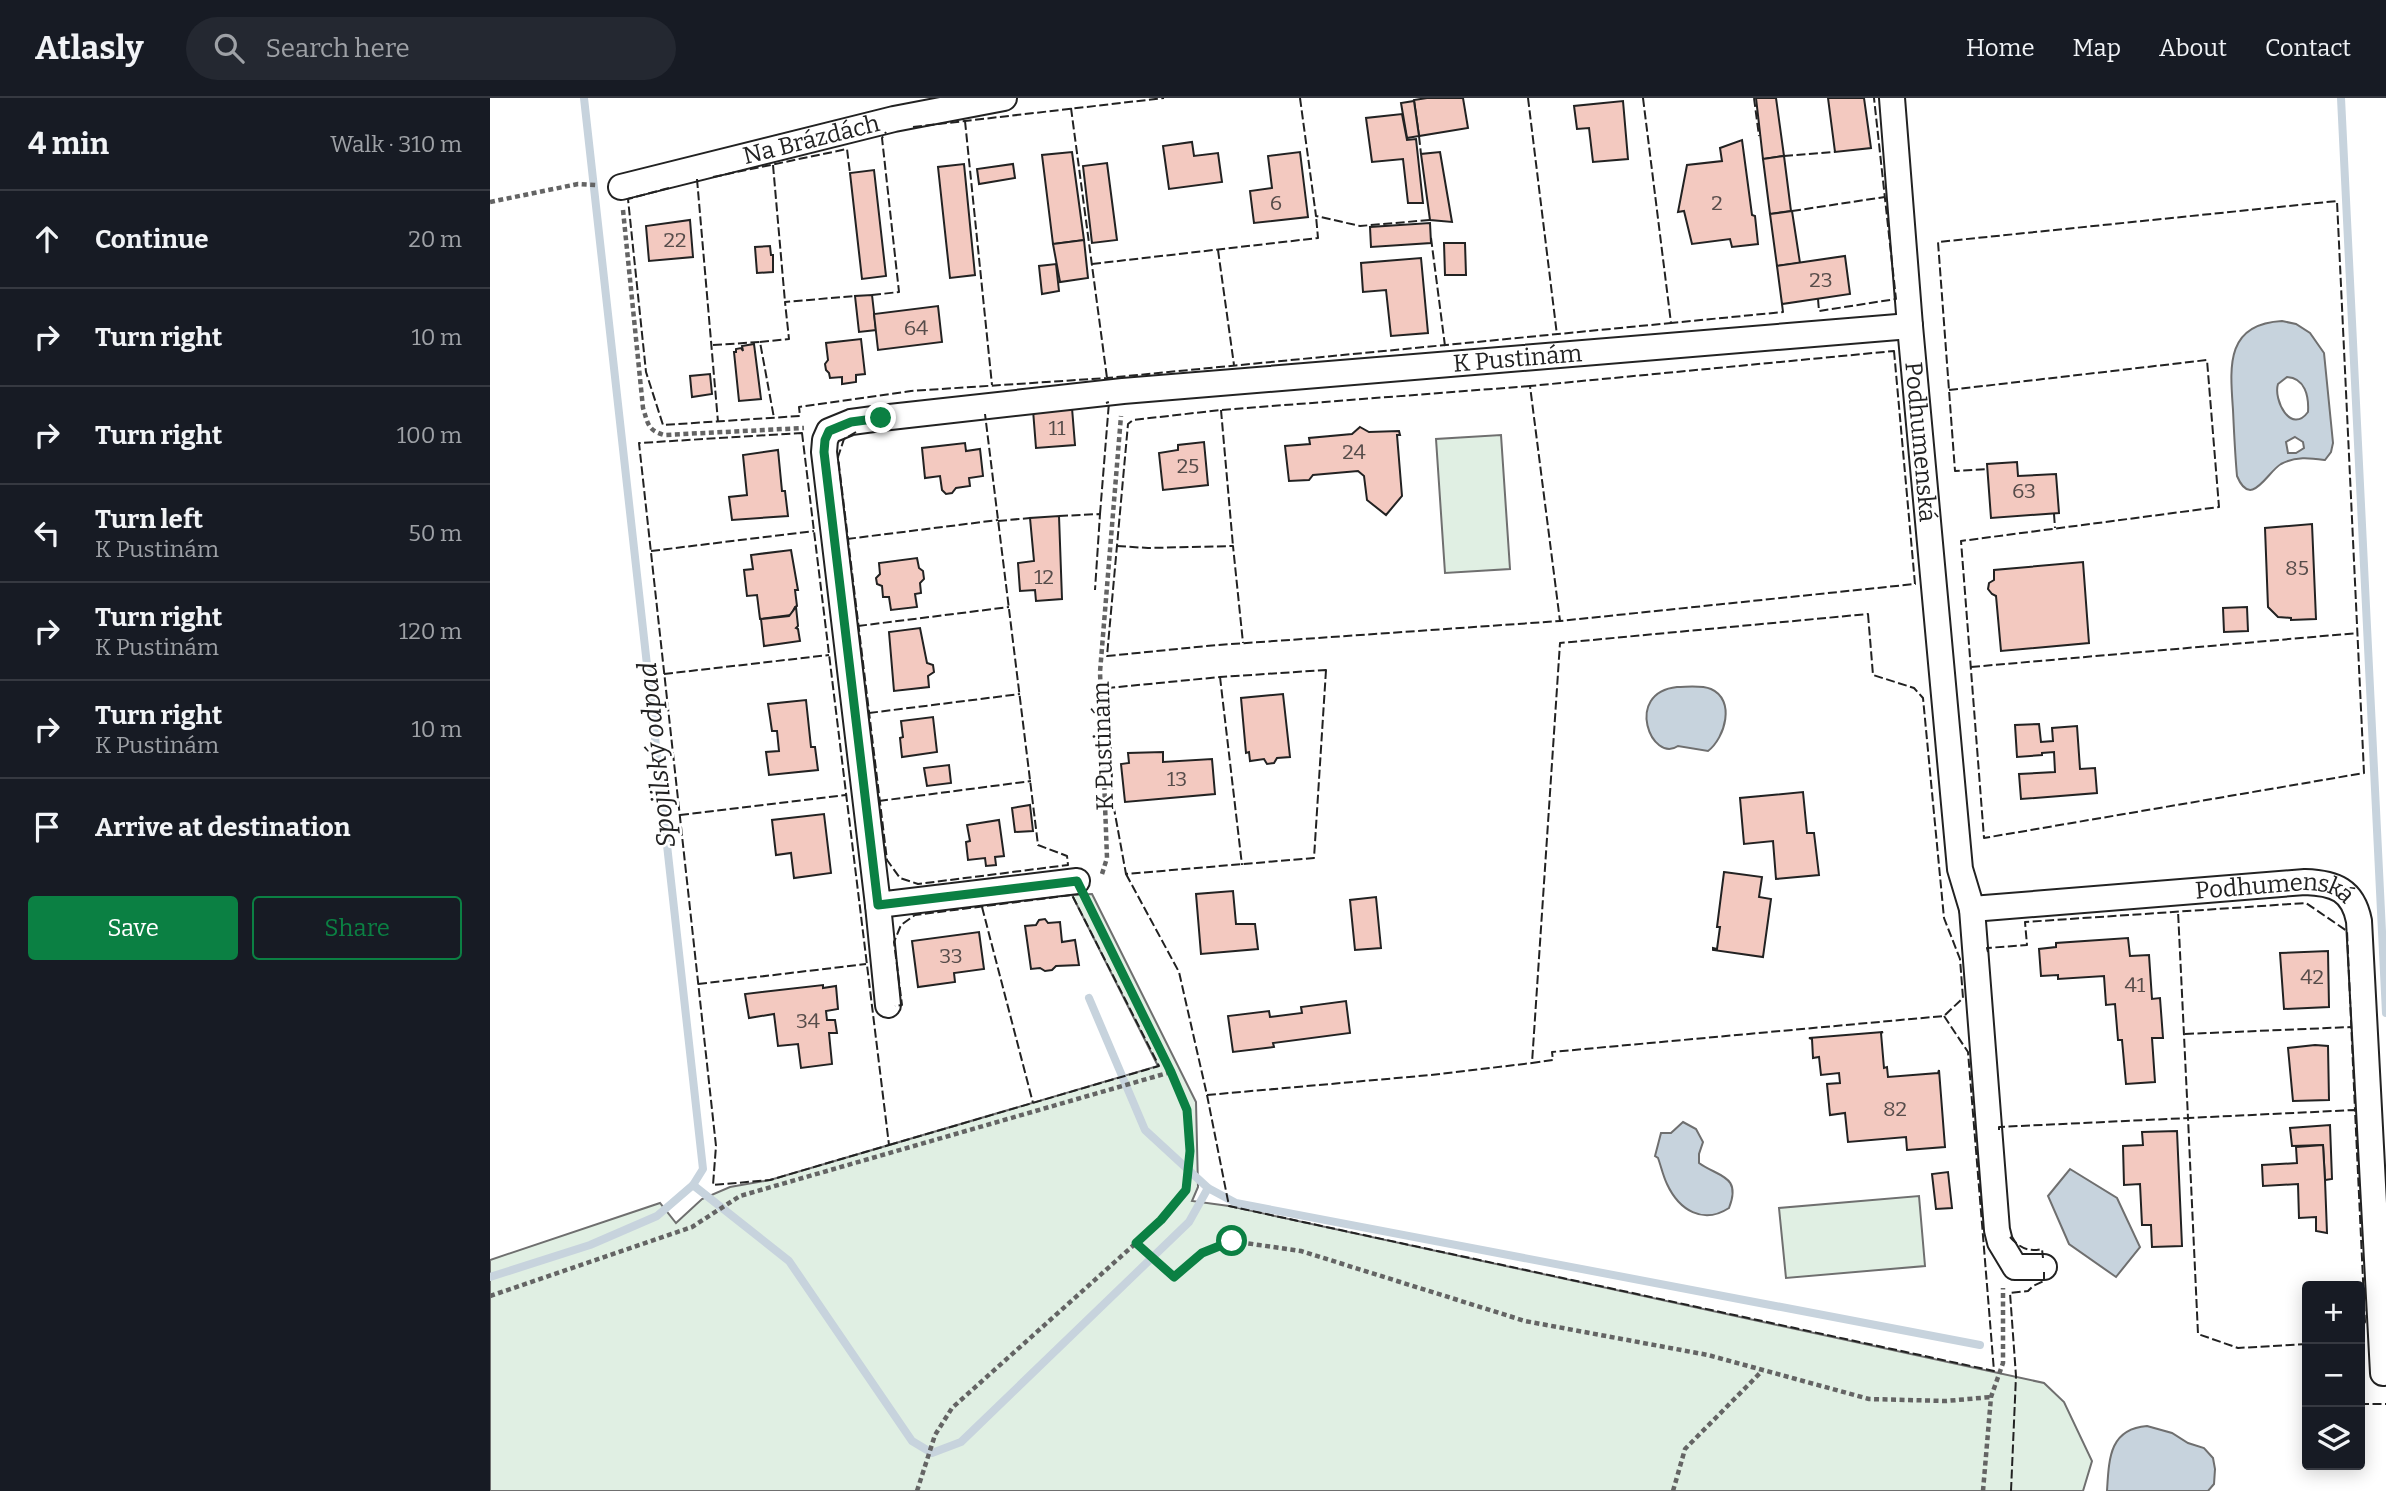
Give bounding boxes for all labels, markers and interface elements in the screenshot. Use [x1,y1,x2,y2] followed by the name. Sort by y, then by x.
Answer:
[186,17,676,80] search box
[35,28,144,68] text: Atlasly
[210,29,248,67] icon: search
[266,33,410,64] text: Search here
[1966,34,2035,62] text: Home
[2073,34,2121,62] text: Map
[2159,34,2227,62] text: About
[2265,34,2351,62] text: Contact
[740,109,883,170] street label: Na Brázdách
[28,126,109,162] text: 4 min
[330,130,462,158] text: Walk · 310 m
[1270,190,1282,216] house number: 6
[1711,190,1723,216] house number: 2
[28,220,66,258] icon: ahead
[95,224,209,255] text: Continue
[408,225,462,253] text: 20 m
[664,227,686,253] house number: 22
[1809,267,1833,293] house number: 23
[904,315,928,341] house number: 64
[28,318,66,356] icon: right
[95,322,222,353] text: Turn right
[411,323,462,351] text: 10 m
[1452,339,1583,378] street label: K Pustinám
[1899,361,1942,523] street label: Podhumenská
[865,402,896,433] route end
[1048,415,1066,441] house number: 11
[28,416,66,454] icon: right
[95,420,222,451] text: Turn right
[397,421,462,449] text: 100 m
[1342,439,1366,465] house number: 24
[1177,453,1199,479] house number: 25
[2012,478,2036,504] house number: 63
[95,504,203,535] text: Turn left
[28,514,66,552] icon: left
[408,519,462,547] text: 50 m
[95,535,219,563] text: K Pustinám
[2285,555,2309,581] house number: 85
[1034,564,1054,590] house number: 12
[95,602,222,633] text: Turn right
[28,612,66,650] icon: right
[399,617,462,645] text: 120 m
[95,633,219,661] text: K Pustinám
[632,661,682,849] water label: Spojilský odpad
[1087,681,1119,811] street label: K Pustinám
[95,700,222,731] text: Turn right
[28,710,66,748] icon: right
[411,715,462,743] text: 10 m
[95,731,219,759] text: K Pustinám
[1167,766,1187,792] house number: 13
[28,808,66,846] icon: arrive
[95,812,350,843] text: Arrive at destination
[2194,868,2361,909] street label: Podhumenská
[28,896,238,960] button: Save
[252,896,462,960] button: Share
[939,943,963,969] house number: 33
[2300,964,2324,990] house number: 42
[2125,972,2146,998] house number: 41
[796,1008,820,1034] house number: 34
[1883,1096,1907,1122] house number: 82
[1216,1225,1247,1256] route start
[2302,1281,2365,1470] map controls
[2302,1281,2365,1344] button: +
[2302,1344,2365,1407] button: −
[2302,1407,2365,1470] button: layers

